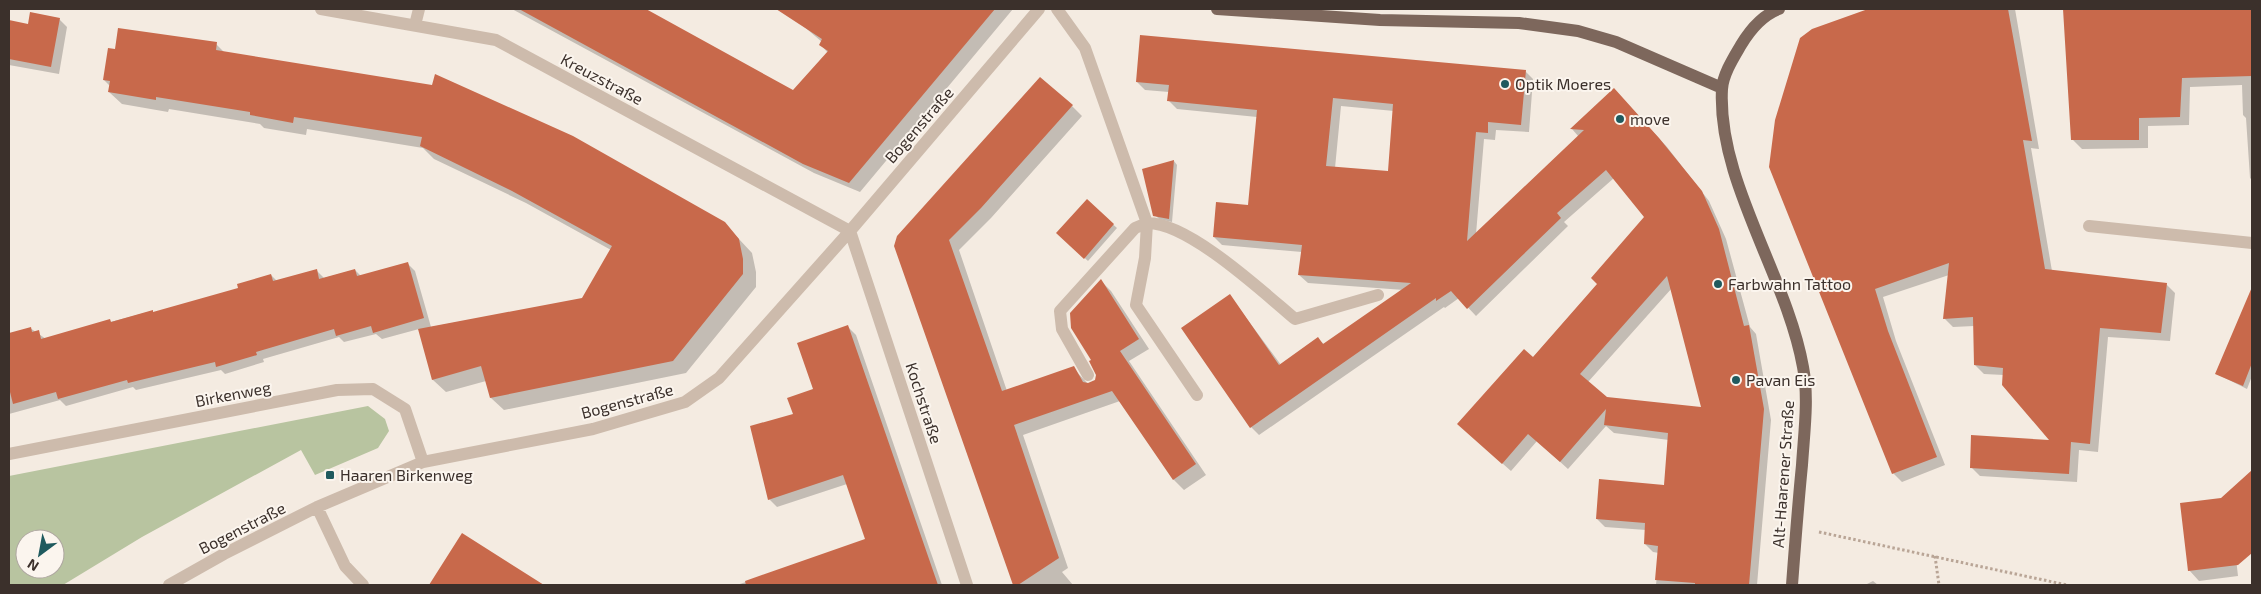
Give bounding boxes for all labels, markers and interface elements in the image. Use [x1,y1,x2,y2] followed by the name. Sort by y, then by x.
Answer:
[558,49,647,108] street label: Kreuzstraße
[1515,74,1611,93] place label: Optik Moeres
[1499,78,1511,90] marker: Optik Moeres
[880,83,957,167] street label: Bogenstraße
[1630,109,1670,128] place label: move
[1614,113,1626,125] marker: move
[1728,274,1851,293] place label: Farbwahn Tattoo
[1712,278,1724,290] marker: Farbwahn Tattoo
[902,360,947,446] street label: Kochstraße
[1746,370,1815,389] place label: Pavan Eis
[1730,374,1742,386] marker: Pavan Eis
[193,377,272,410] street label: Birkenweg
[579,379,675,422] street label: Bogenstraße
[1768,399,1797,548] street label: Alt-Haarener Straße
[340,465,473,484] place label: Haaren Birkenweg
[324,469,336,481] marker: Haaren Birkenweg
[195,498,288,557] street label: Bogenstraße
[15,529,65,579] north arrow
[24,556,42,575] text: N

